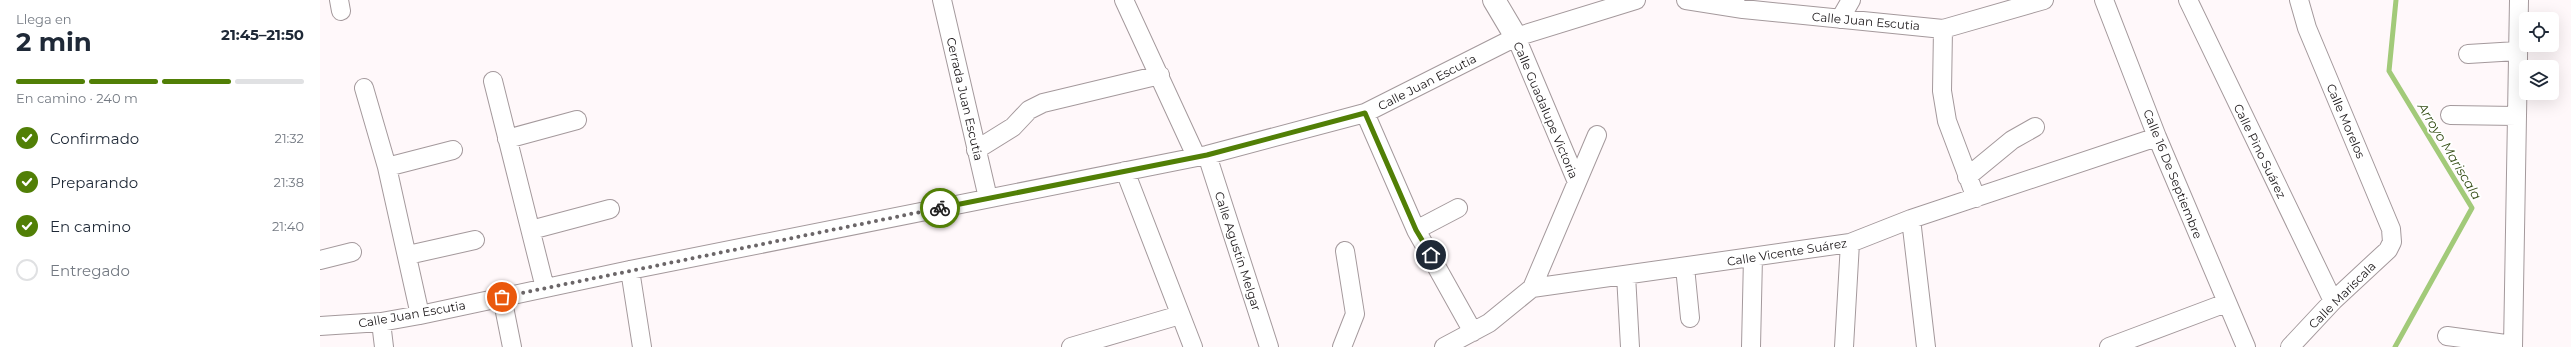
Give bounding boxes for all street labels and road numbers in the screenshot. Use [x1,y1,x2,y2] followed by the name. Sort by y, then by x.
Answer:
[1811,9,1921,33] street label: Calle Juan Escutia
[944,36,986,162] street label: Cerrada Juan Escutia
[1510,39,1582,181] street label: Calle Guadalupe Victoria
[1375,51,1479,113] street label: Calle Juan Escutia
[2323,81,2369,161] street label: Calle Morelos
[2231,101,2289,201] street label: Calle Pino Suárez
[2140,107,2206,241] street label: Calle 16 De Septiembre
[1212,190,1264,313] street label: Calle Agustín Melgar
[1726,235,1848,269] street label: Calle Vicente Suárez
[2305,258,2379,332] street label: Calle Mariscala
[357,297,467,331] street label: Calle Juan Escutia

